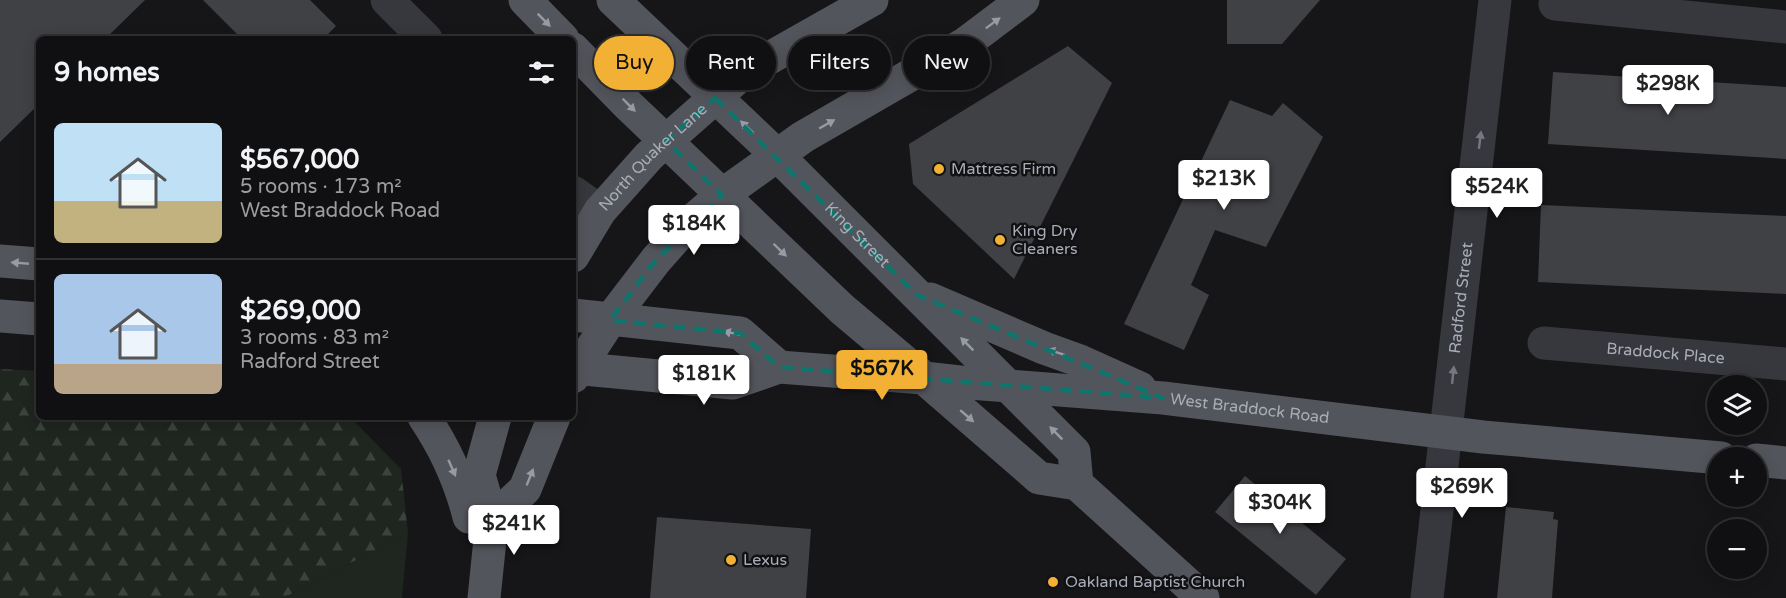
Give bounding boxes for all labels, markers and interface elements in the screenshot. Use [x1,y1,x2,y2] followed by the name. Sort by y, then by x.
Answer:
[537,12,551,27] one-way arrow
[985,16,1001,29] one-way arrow
[594,36,674,90] chip: Buy
[686,36,776,90] chip: Rent
[788,36,891,90] chip: Filters
[903,36,990,90] chip: New
[525,56,558,89] icon: filters
[54,57,160,88] text: 9 homes
[1626,65,1710,116] pin: $298K
[1636,72,1700,96] text: $298K
[622,98,636,113] one-way arrow
[594,99,711,215] street label: North Quaker Lane
[819,118,835,129] one-way arrow
[739,120,754,134] one-way arrow
[1476,130,1485,149] one-way arrow
[240,144,359,175] text: $567,000
[102,147,174,219] icon: home
[951,159,1056,179] place label: Mattress Firm
[1182,160,1266,211] pin: $213K
[932,162,946,176] marker: Mattress Firm
[1192,167,1256,191] text: $213K
[1455,168,1539,219] pin: $524K
[240,175,402,199] text: 5 rooms · 173 m²
[1465,175,1529,199] text: $524K
[820,198,894,272] street label: King Street
[240,199,440,223] text: West Braddock Road
[652,205,736,256] pin: $184K
[662,212,726,236] text: $184K
[1012,221,1078,259] place label: King Dry Cleaners
[993,233,1007,247] marker: King Dry Cleaners
[1445,241,1477,355] street label: Radford Street
[772,243,787,257] one-way arrow
[10,258,29,267] one-way arrow
[240,295,361,326] text: $269,000
[102,298,174,370] icon: home
[240,326,389,350] text: 3 rooms · 83 m²
[722,328,741,337] one-way arrow
[961,338,975,352] one-way arrow
[1606,338,1726,369] street label: Braddock Place
[1047,347,1065,357] one-way arrow
[240,350,380,374] text: Radford Street
[840,350,924,401] pin: $567K
[662,355,746,406] pin: $181K
[850,357,914,381] text: $567K
[672,362,736,386] text: $181K
[1449,366,1458,385] one-way arrow
[1707,375,1767,579] map controls
[1707,375,1767,435] button: layers
[1169,389,1330,428] street label: West Braddock Road
[960,409,975,423] one-way arrow
[1049,427,1063,441] one-way arrow
[1707,447,1767,507] button: +
[448,459,457,477] one-way arrow
[525,467,535,485] one-way arrow
[1420,468,1504,519] pin: $269K
[1430,475,1494,499] text: $269K
[1238,484,1322,535] pin: $304K
[1248,491,1312,515] text: $304K
[472,505,556,556] pin: $241K
[482,512,546,536] text: $241K
[1707,519,1767,579] button: −
[743,550,787,570] place label: Lexus
[724,553,738,567] marker: Lexus
[1065,572,1245,592] place label: Oakland Baptist Church
[1046,575,1060,589] marker: Oakland Baptist Church

